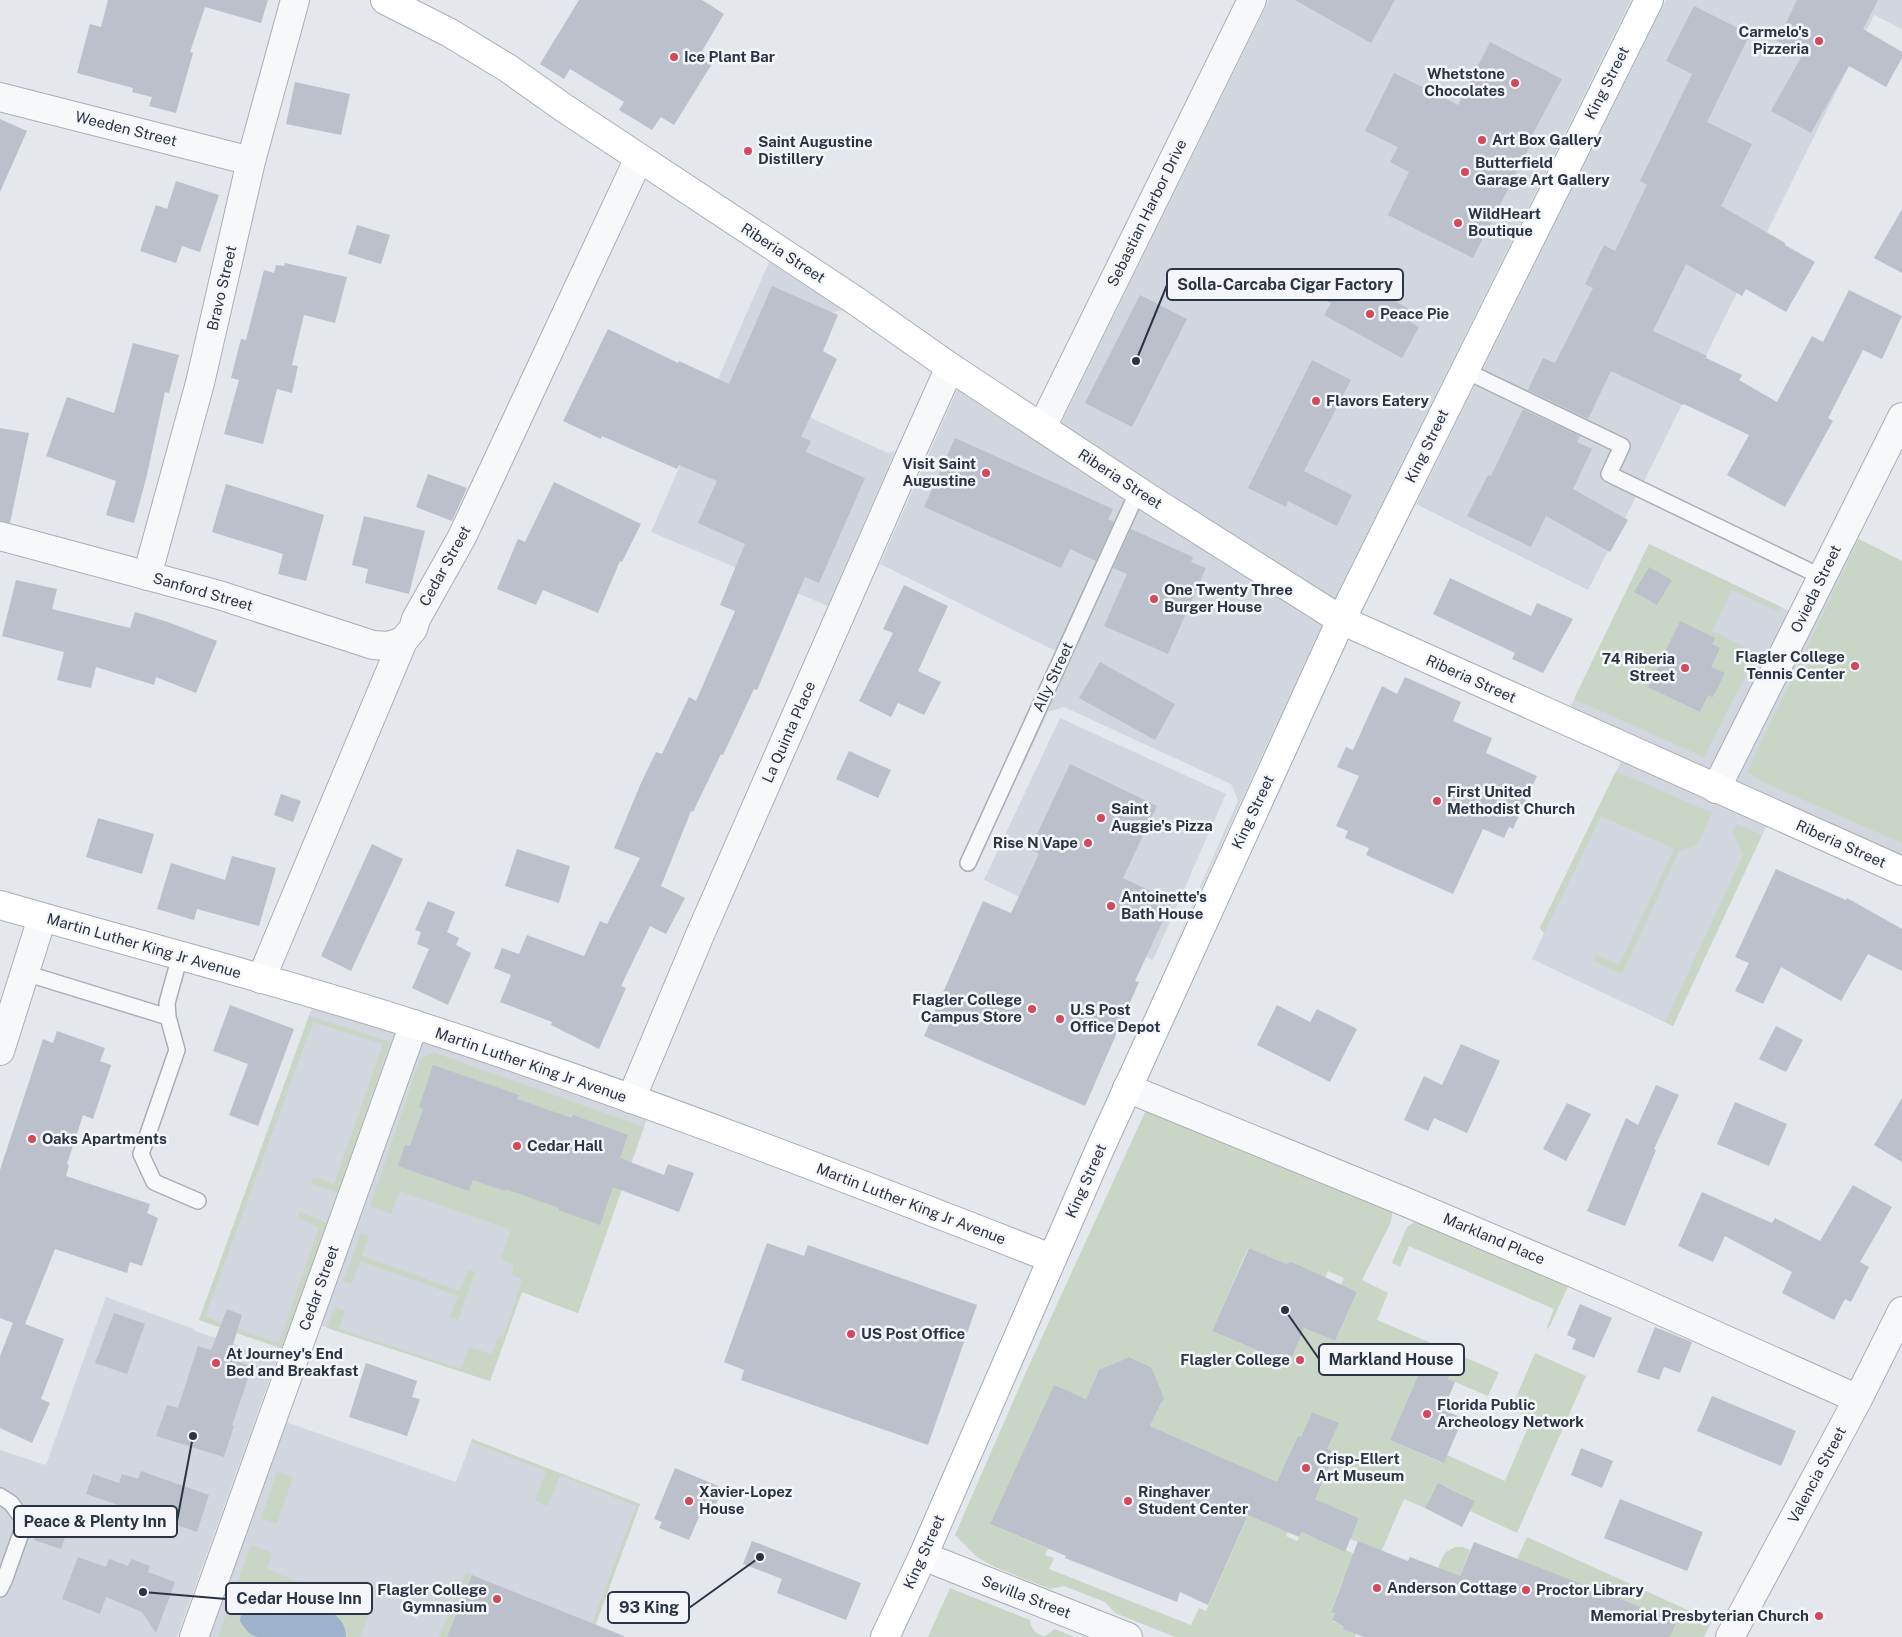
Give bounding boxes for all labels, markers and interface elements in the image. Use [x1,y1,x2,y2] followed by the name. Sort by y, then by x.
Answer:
[1739,23,1809,57] place label: Carmelo's Pizzeria
[1813,35,1825,47] marker: Carmelo's Pizzeria
[1581,43,1632,122] street label: King Street
[684,48,775,65] place label: Ice Plant Bar
[668,51,680,63] marker: Ice Plant Bar
[1424,65,1505,99] place label: Whetstone Chocolates
[1509,77,1521,89] marker: Whetstone Chocolates
[74,108,179,149] street label: Weeden Street
[1492,131,1602,148] place label: Art Box Gallery
[758,133,873,167] place label: Saint Augustine Distillery
[1476,134,1488,146] marker: Art Box Gallery
[1103,136,1190,289] street label: Sebastian Harbor Drive
[742,145,754,157] marker: Saint Augustine Distillery
[1475,154,1610,188] place label: Butterfield Garage Art Gallery
[1459,166,1471,178] marker: Butterfield Garage Art Gallery
[1468,205,1541,239] place label: WildHeart Boutique
[1452,217,1464,229] marker: WildHeart Boutique
[738,219,829,286] street label: Riberia Street
[203,243,240,332] street label: Bravo Street
[1167,269,1403,300] callout: Solla-Carcaba Cigar Factory
[1177,275,1393,294] text: Solla-Carcaba Cigar Factory
[1380,305,1449,322] place label: Peace Pie
[1364,308,1376,320] marker: Peace Pie
[1326,392,1430,409] place label: Flavors Eatery
[1310,395,1322,407] marker: Flavors Eatery
[1401,406,1452,485] street label: King Street
[1075,445,1166,512] street label: Riberia Street
[902,455,976,489] place label: Visit Saint Augustine
[980,467,992,479] marker: Visit Saint Augustine
[415,522,474,609] street label: Cedar Street
[1787,542,1844,635] street label: Ovieda Street
[151,569,255,614] street label: Sanford Street
[1164,581,1293,615] place label: One Twenty Three Burger House
[1148,593,1160,605] marker: One Twenty Three Burger House
[1029,639,1076,714] street label: Ally Street
[1735,648,1845,682] place label: Flagler College Tennis Center
[1602,650,1675,684] place label: 74 Riberia Street
[1424,651,1519,706] street label: Riberia Street
[1849,660,1861,672] marker: Flagler College Tennis Center
[1679,662,1691,674] marker: 74 Riberia Street
[759,678,819,785] street label: La Quinta Place
[1228,772,1277,851] street label: King Street
[1447,783,1575,817] place label: First United Methodist Church
[1431,795,1443,807] marker: First United Methodist Church
[1111,800,1213,834] place label: Saint Auggie's Pizza
[1095,812,1107,824] marker: Saint Auggie's Pizza
[1794,816,1889,871] street label: Riberia Street
[993,834,1078,851] place label: Rise N Vape
[1082,837,1094,849] marker: Rise N Vape
[1121,888,1207,922] place label: Antoinette's Bath House
[1105,900,1117,912] marker: Antoinette's Bath House
[45,910,243,981] street label: Martin Luther King Jr Avenue
[912,991,1022,1025] place label: Flagler College Campus Store
[1070,1001,1160,1035] place label: U.S Post Office Depot
[1026,1003,1038,1015] marker: Flagler College Campus Store
[1054,1013,1066,1025] marker: U.S Post Office Depot
[433,1024,629,1105] street label: Martin Luther King Jr Avenue
[42,1130,167,1147] place label: Oaks Apartments
[26,1133,38,1145] marker: Oaks Apartments
[527,1137,603,1154] place label: Cedar Hall
[511,1140,523,1152] marker: Cedar Hall
[1062,1141,1110,1221] street label: King Street
[814,1159,1008,1248] street label: Martin Luther King Jr Avenue
[1441,1209,1548,1268] street label: Markland Place
[295,1243,342,1333] street label: Cedar Street
[861,1325,965,1342] place label: US Post Office
[845,1328,857,1340] marker: US Post Office
[1319,1344,1464,1375] callout: Markland House
[226,1345,359,1379] place label: At Journey's End Bed and Breakfast
[1328,1350,1454,1369] text: Markland House
[1180,1351,1290,1368] place label: Flagler College
[1294,1354,1306,1366] marker: Flagler College
[210,1357,222,1369] marker: At Journey's End Bed and Breakfast
[1437,1396,1584,1430] place label: Florida Public Archeology Network
[1421,1408,1433,1420] marker: Florida Public Archeology Network
[1784,1424,1849,1526] street label: Valencia Street
[1316,1450,1404,1484] place label: Crisp-Ellert Art Museum
[1300,1462,1312,1474] marker: Crisp-Ellert Art Museum
[699,1483,792,1517] place label: Xavier-Lopez House
[1138,1483,1248,1517] place label: Ringhaver Student Center
[683,1495,695,1507] marker: Xavier-Lopez House
[1122,1495,1134,1507] marker: Ringhaver Student Center
[14,1506,177,1537] callout: Peace & Plenty Inn
[24,1512,166,1531] text: Peace & Plenty Inn
[900,1512,948,1592] street label: King Street
[979,1572,1073,1621] street label: Sevilla Street
[1387,1579,1517,1596] place label: Anderson Cottage
[377,1581,487,1615] place label: Flagler College Gymnasium
[1536,1581,1644,1598] place label: Proctor Library
[1371,1582,1383,1594] marker: Anderson Cottage
[226,1583,372,1614] callout: Cedar House Inn
[1520,1584,1532,1596] marker: Proctor Library
[236,1589,362,1608] text: Cedar House Inn
[608,1592,689,1623] callout: 93 King
[491,1593,503,1605] marker: Flagler College Gymnasium
[619,1598,679,1617] text: 93 King
[1590,1607,1809,1624] place label: Memorial Presbyterian Church
[1813,1610,1825,1622] marker: Memorial Presbyterian Church

